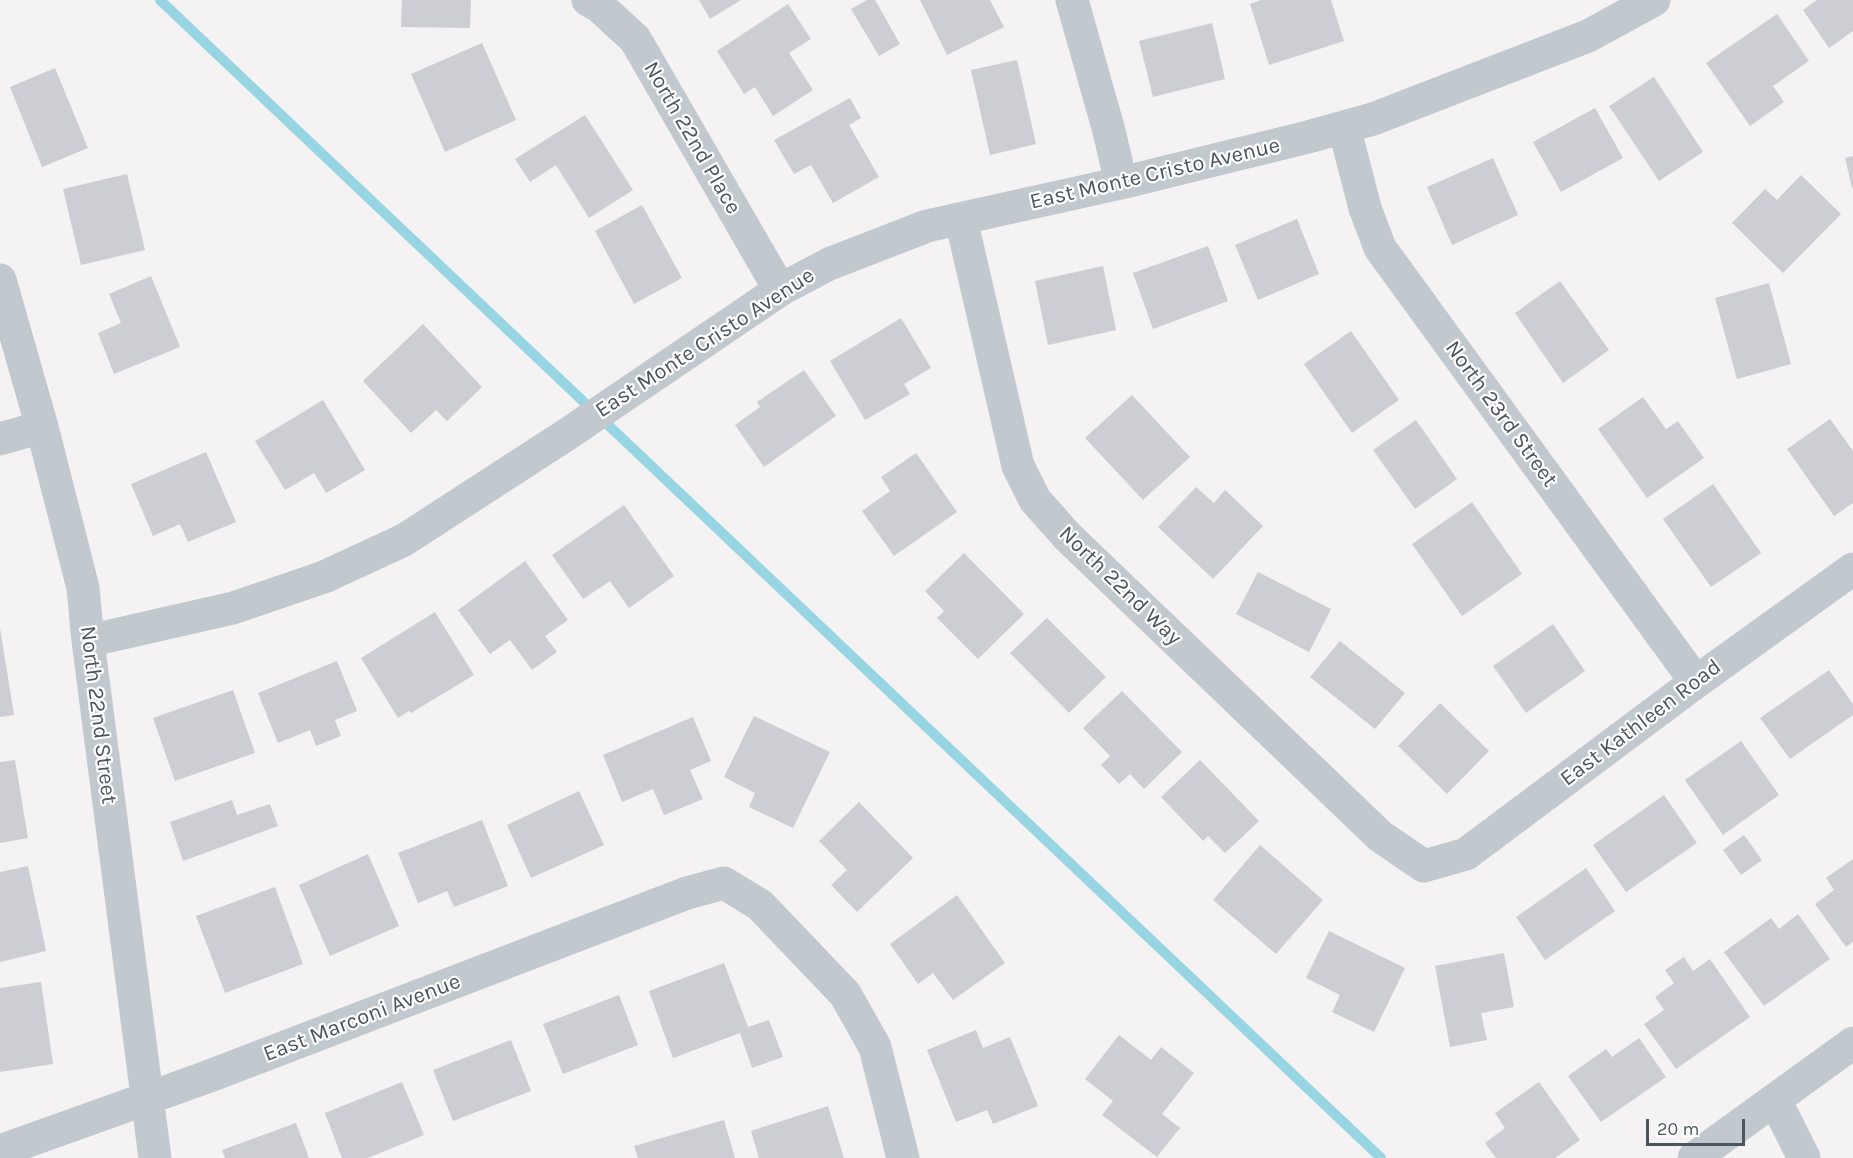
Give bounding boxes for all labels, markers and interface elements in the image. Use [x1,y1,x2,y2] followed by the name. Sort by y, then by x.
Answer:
[638,57,746,219] street label: North 22nd Place
[1027,132,1283,216] street label: East Monte Cristo Avenue
[591,262,819,424] street label: East Monte Cristo Avenue
[1439,336,1563,492] street label: North 23rd Street
[1053,521,1187,651] street label: North 22nd Way
[74,624,122,806] street label: North 22nd Street
[1555,654,1727,792] street label: East Kathleen Road
[260,968,464,1068] street label: East Marconi Avenue
[1649,1107,1748,1145] scale bar
[1657,1118,1699,1140] text: 20 m

